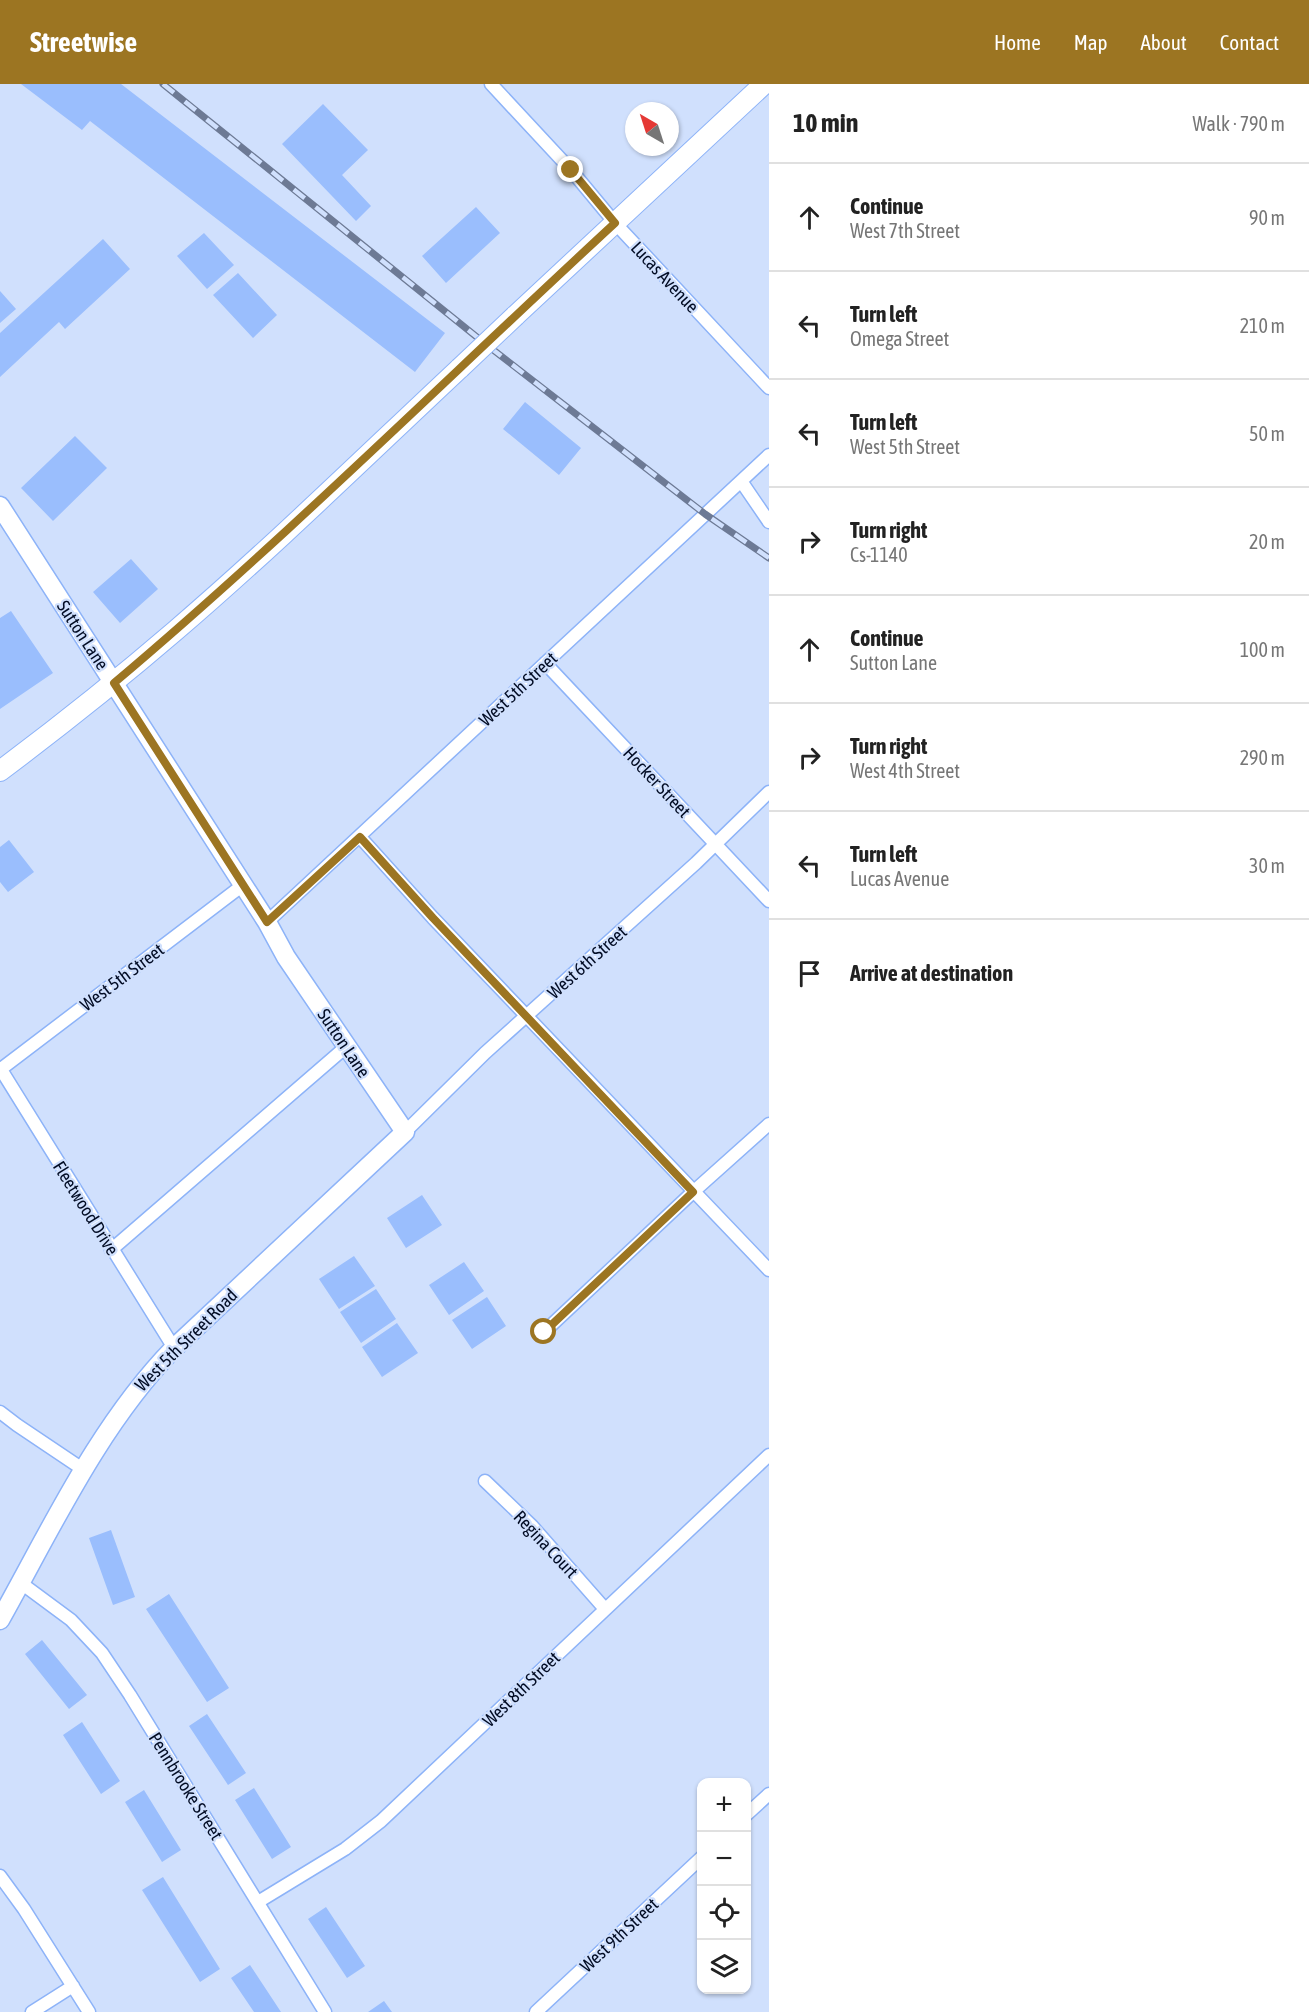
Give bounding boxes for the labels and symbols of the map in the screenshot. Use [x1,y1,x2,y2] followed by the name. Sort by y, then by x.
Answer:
[625,102,679,156] north arrow
[557,156,583,182] route end
[627,237,703,317] street label: Lucas Avenue
[53,596,113,674] street label: Sutton Lane
[475,648,561,730] street label: West 5th Street
[619,742,695,822] street label: Hocker Street
[543,921,631,1003] street label: West 6th Street
[76,939,168,1015] street label: West 5th Street
[313,1005,375,1081] street label: Sutton Lane
[49,1157,123,1259] street label: Fleetwood Drive
[131,1285,241,1395] street label: West 5th Street Road
[530,1318,556,1344] route start
[510,1506,582,1582] street label: Regina Court
[478,1647,564,1731] street label: West 8th Street
[145,1728,227,1844] street label: Pennbrooke Street
[576,1894,662,1976] street label: West 9th Street

